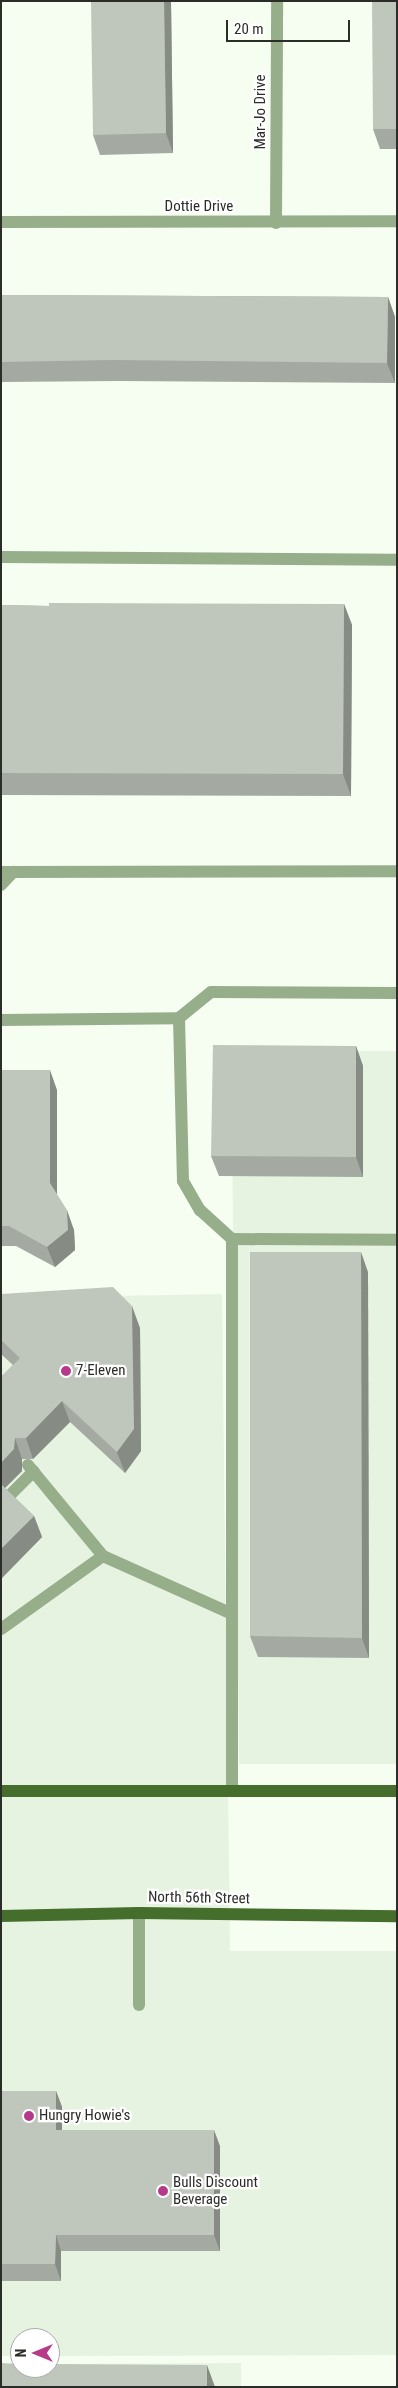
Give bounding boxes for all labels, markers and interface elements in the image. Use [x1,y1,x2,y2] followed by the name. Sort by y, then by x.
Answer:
[228,10,352,42] scale bar
[234,20,264,38] text: 20 m
[252,75,270,149] street label: Mar-Jo Drive
[165,198,233,216] street label: Dottie Drive
[76,1362,126,1380] place label: 7-Eleven
[60,1365,72,1377] marker: 7-Eleven
[148,1888,250,1908] street label: North 56th Street
[39,2107,130,2125] place label: Hungry Howie's
[23,2110,35,2122] marker: Hungry Howie's
[173,2173,258,2208] place label: Bulls Discount Beverage
[157,2185,169,2197] marker: Bulls Discount Beverage
[10,2328,60,2378] north arrow
[13,2349,29,2357] text: N

